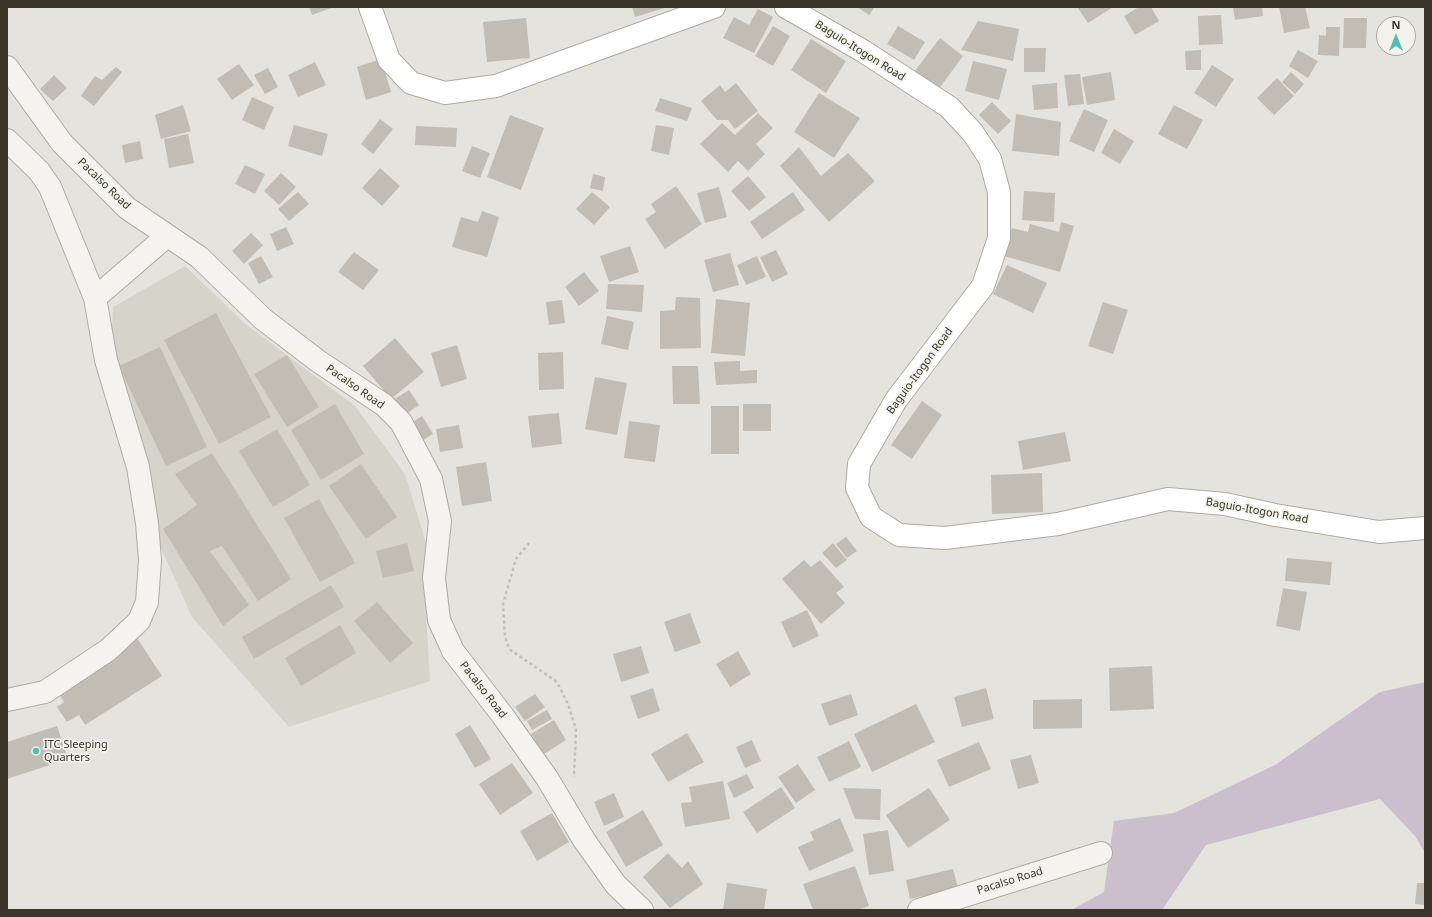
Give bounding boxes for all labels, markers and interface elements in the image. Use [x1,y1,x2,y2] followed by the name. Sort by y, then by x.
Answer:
[1376,16,1416,56] north arrow
[1392,17,1400,32] text: N
[812,18,908,84] street label: Baguio-Itogon Road
[75,156,133,212] street label: Pacalso Road
[884,325,956,417] street label: Baguio-Itogon Road
[323,362,387,412] street label: Pacalso Road
[1205,495,1309,527] street label: Baguio-Itogon Road
[457,659,509,721] street label: Pacalso Road
[44,738,108,764] place label: ITC Sleeping Quarters
[31,746,41,756] marker: ITC Sleeping Quarters
[975,865,1045,897] street label: Pacalso Road

